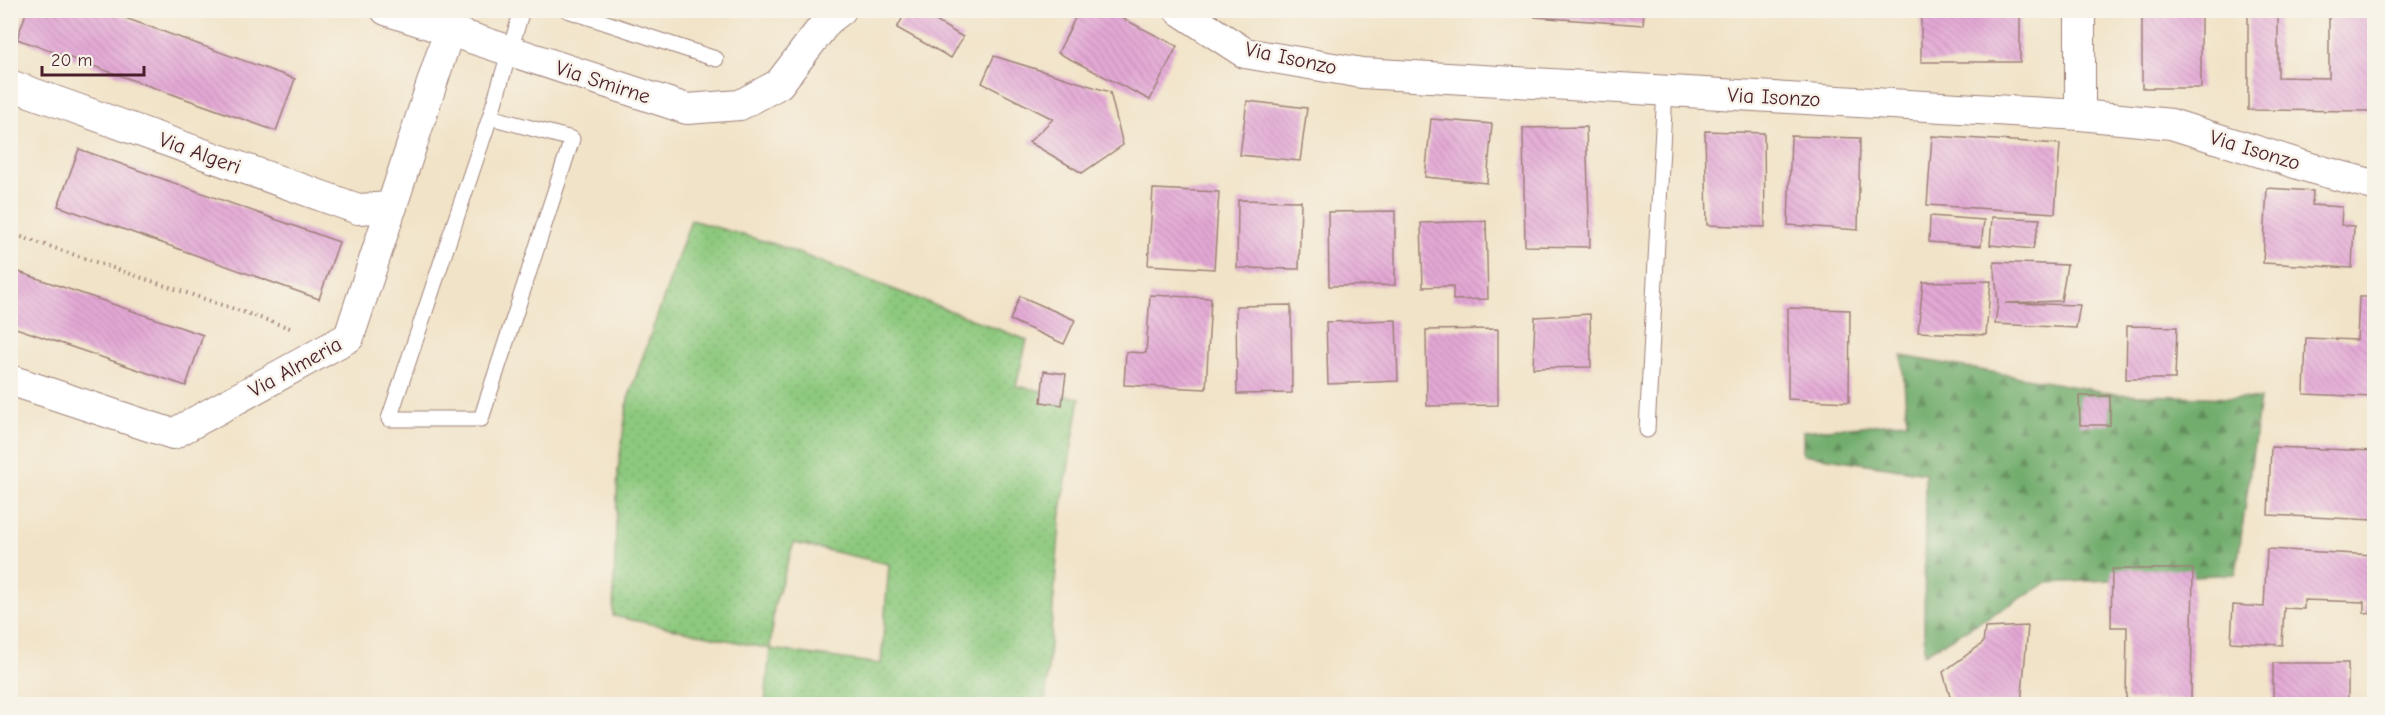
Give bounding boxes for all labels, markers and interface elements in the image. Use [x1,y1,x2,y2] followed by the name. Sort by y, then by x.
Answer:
[1243,37,1339,79] street label: Via Isonzo
[42,39,144,77] scale bar
[51,50,92,71] text: 20 m
[553,55,653,109] street label: Via Smirne
[1727,83,1821,111] street label: Via Isonzo
[2207,125,2303,175] street label: Via Isonzo
[156,127,244,179] street label: Via Algeri
[244,332,346,402] street label: Via Almeria

